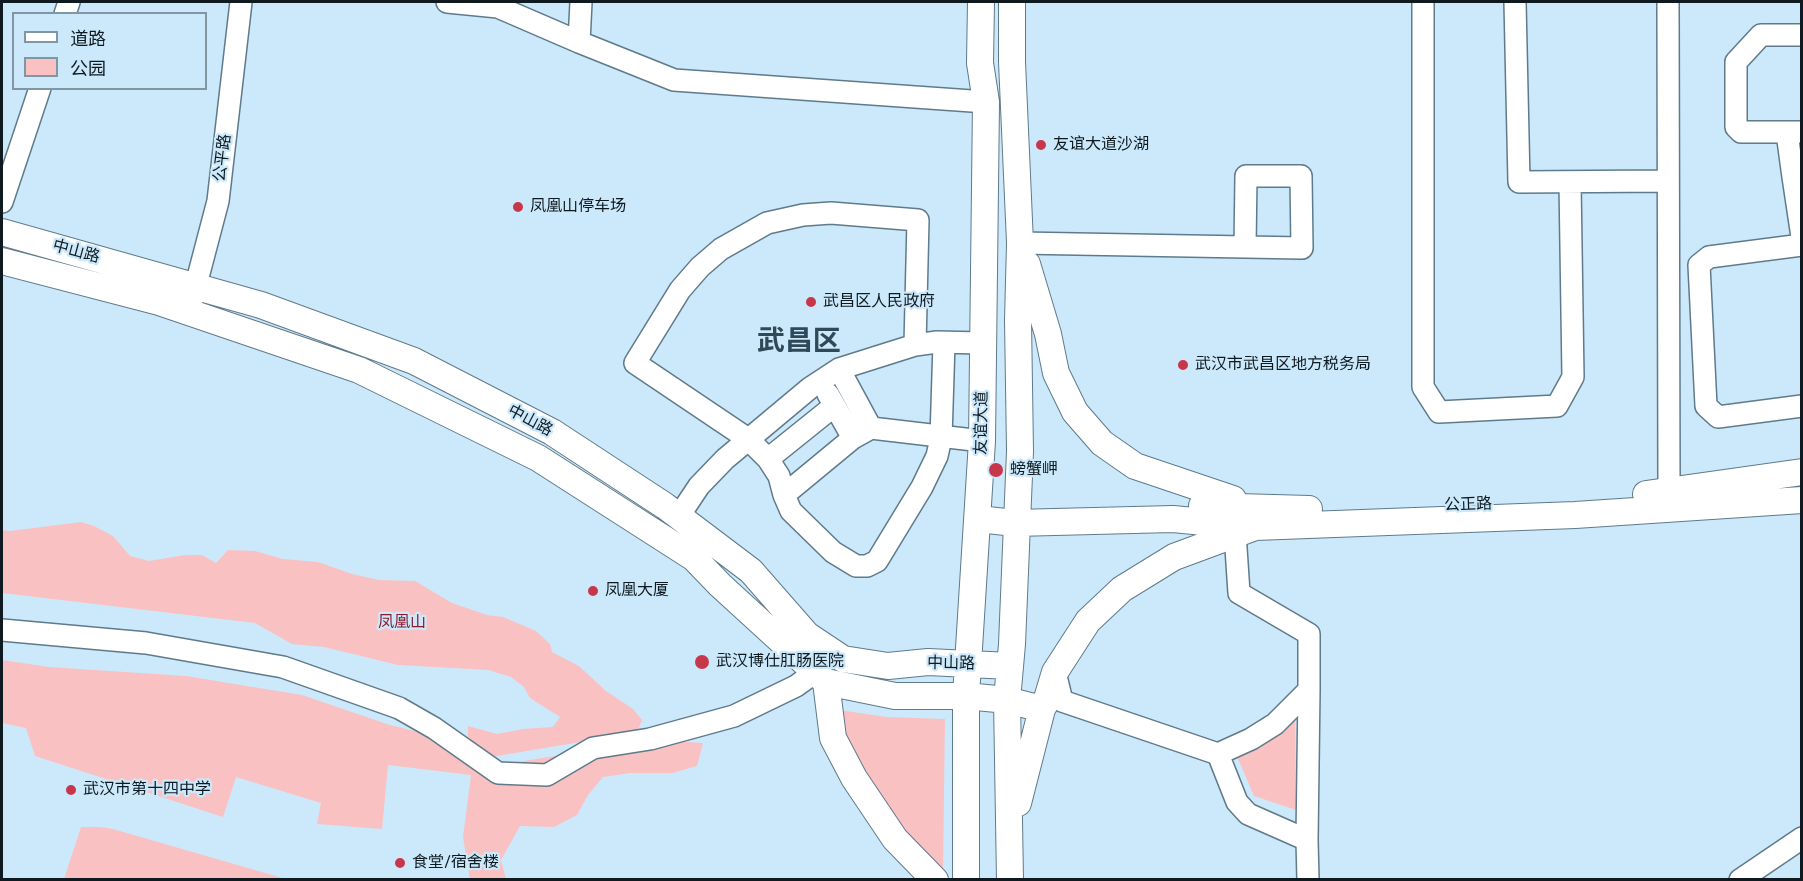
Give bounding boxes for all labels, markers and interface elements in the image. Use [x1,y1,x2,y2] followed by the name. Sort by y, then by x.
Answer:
[12,12,207,90] legend
[70,28,106,50] text: 道路
[70,58,106,80] text: 公园
[211,133,235,183] street label: 公平路
[1053,135,1149,155] place label: 友谊大道沙湖
[1034,138,1048,152] marker: 友谊大道沙湖
[530,197,626,217] place label: 凤凰山停车场
[511,200,525,214] marker: 凤凰山停车场
[50,237,102,267] street label: 中山路
[823,292,935,312] place label: 武昌区人民政府
[804,295,818,309] marker: 武昌区人民政府
[757,326,841,360] district label: 武昌区
[1195,355,1371,375] place label: 武汉市武昌区地方税务局
[1176,358,1190,372] marker: 武汉市武昌区地方税务局
[972,391,992,455] street label: 友谊大道
[504,401,556,441] street label: 中山路
[1010,460,1058,480] place label: 螃蟹岬
[987,461,1005,479] marker: 螃蟹岬
[1444,495,1492,515] street label: 公正路
[605,581,669,601] place label: 凤凰大厦
[586,584,600,598] marker: 凤凰大厦
[378,613,426,633] park label: 凤凰山
[716,652,844,672] place label: 武汉博仕肛肠医院
[693,653,711,671] marker: 武汉博仕肛肠医院
[927,654,975,674] street label: 中山路
[83,780,211,800] place label: 武汉市第十四中学
[64,783,78,797] marker: 武汉市第十四中学
[412,853,499,873] place label: 食堂/宿舍楼
[393,856,407,870] marker: 食堂/宿舍楼

